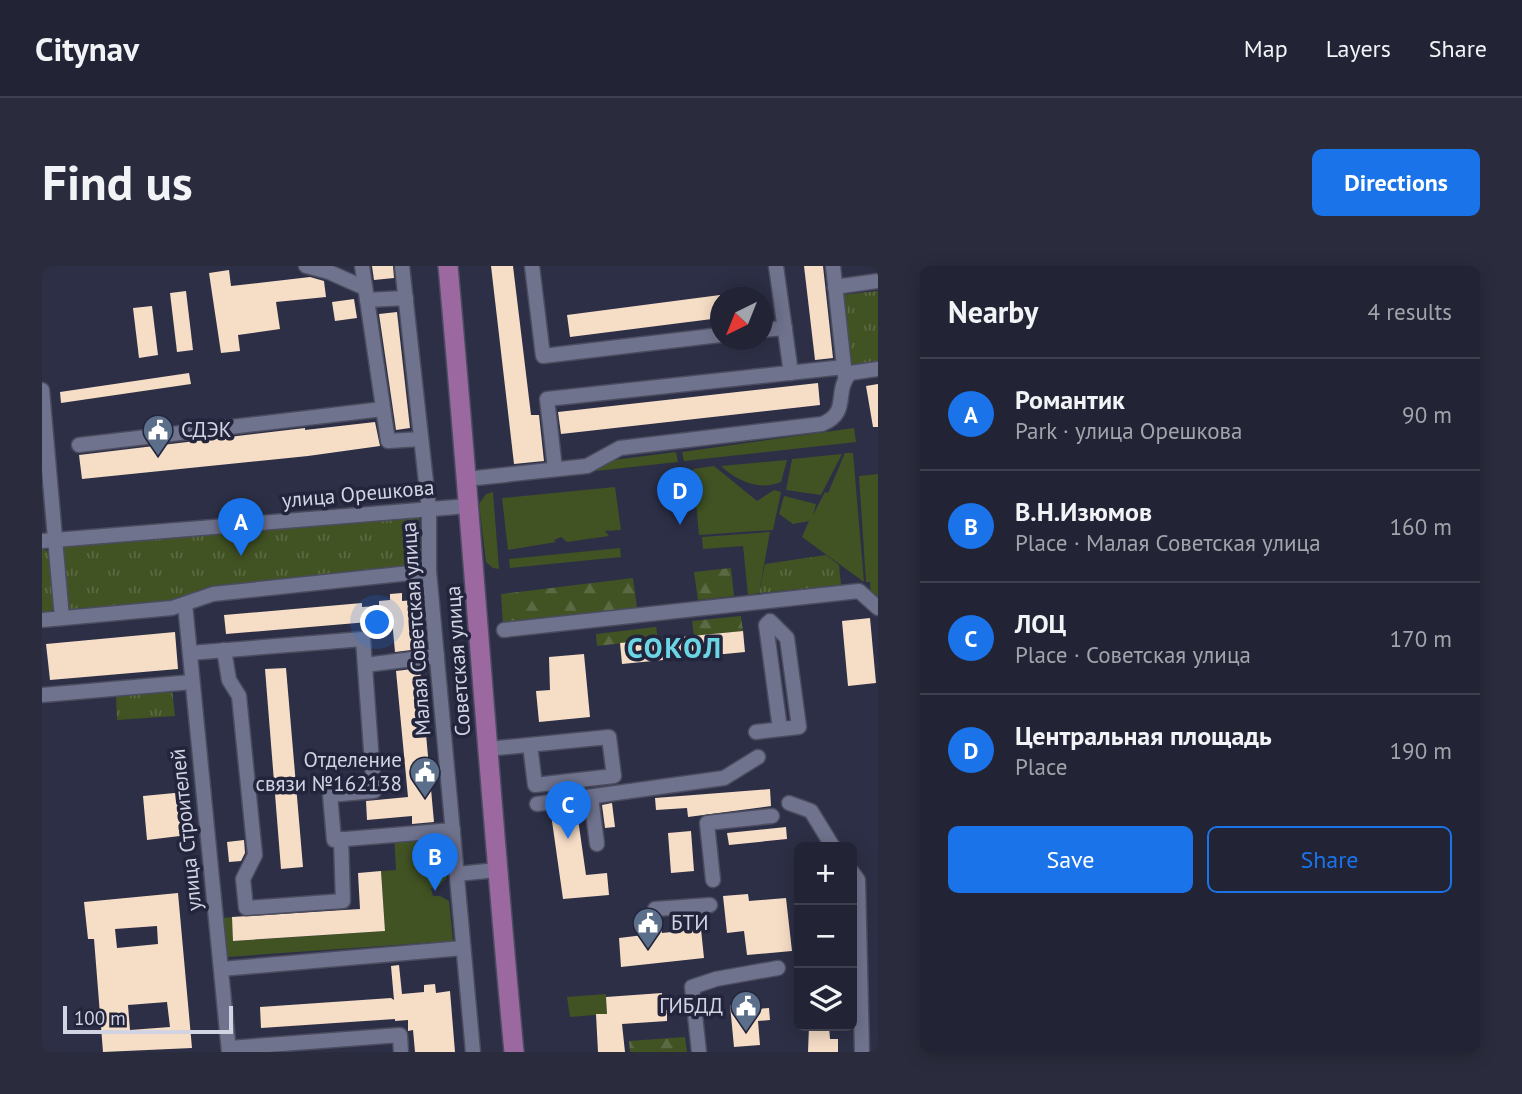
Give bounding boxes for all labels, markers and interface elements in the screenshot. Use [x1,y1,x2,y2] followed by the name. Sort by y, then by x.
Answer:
[35,27,139,70] text: Citynav
[1244,33,1288,64] text: Map
[1326,33,1391,64] text: Layers
[1429,33,1487,64] text: Share
[1312,149,1480,216] button: Directions
[42,150,193,214] text: Find us
[710,287,773,350] north arrow
[948,292,1038,331] text: Nearby
[1368,297,1452,326] text: 4 results
[1015,383,1125,416] text: Романтик
[964,400,978,429] text: A
[1402,400,1452,429] text: 90 m
[141,413,175,457] public building icon: СДЭК
[181,416,232,443] place label: СДЭК
[1015,416,1242,445] text: Park · улица Орешкова
[657,467,703,525] pin: D
[281,473,435,514] street label: улица Орешкова
[1015,495,1152,528] text: В.Н.Изюмов
[218,498,264,556] pin: A
[964,512,978,541] text: B
[1390,512,1452,541] text: 160 m
[395,521,436,737] street label: Малая Советская улица
[1015,528,1321,557] text: Place · Малая Советская улица
[439,585,476,737] street label: Советская улица
[360,605,394,639] your location
[1015,607,1066,640] text: ЛОЦ
[965,624,977,653] text: C
[1390,624,1452,653] text: 170 m
[627,629,723,666] district label: СОКОЛ
[1015,640,1251,669] text: Place · Советская улица
[1015,719,1272,752] text: Центральная площадь
[964,736,978,765] text: D
[1390,736,1452,765] text: 190 m
[256,746,402,797] place label: Отделение связи №162138
[164,748,207,913] street label: улица Строителей
[1015,752,1068,781] text: Place
[408,755,442,799] public building icon: Отделение связи №162138
[545,781,591,839] pin: C
[948,826,1193,893] button: Save
[1207,826,1452,893] button: Share
[412,833,458,891] pin: B
[794,842,857,1031] map controls
[794,842,857,905] button: +
[794,905,857,968] button: −
[631,906,665,950] public building icon: БТИ
[671,909,709,936] place label: БТИ
[794,968,857,1031] button: layers
[729,989,763,1033] public building icon: ГИБДД
[659,992,723,1019] place label: ГИБДД
[63,1003,233,1035] scale bar
[74,1006,126,1030] text: 100 m

